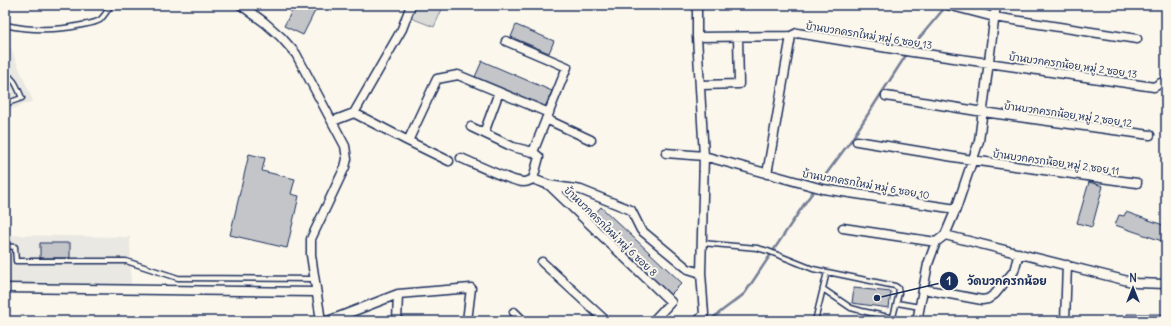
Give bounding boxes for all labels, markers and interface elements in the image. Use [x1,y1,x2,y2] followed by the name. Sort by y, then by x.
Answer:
[805,19,933,53] street label: บ้านบวกครกใหม่ หมู่ 6 ซอย 13
[1008,50,1138,82] street label: บ้านบวกครกน้อย หมู่ 2 ซอย 13
[1003,99,1133,131] street label: บ้านบวกครกน้อย หมู่ 2 ซอย 12
[992,147,1120,179] street label: บ้านบวกครกน้อย หมู่ 2 ซอย 11
[801,167,931,203] street label: บ้านบวกครกใหม่ หมู่ 6 ซอย 10
[561,184,660,280] street label: บ้านบวกครกใหม่ หมู่ 6 ซอย 8
[1113,268,1153,308] north arrow
[939,270,1054,293] callout: วัดบวกครกน้อย
[1129,271,1137,285] text: N
[947,273,951,288] text: 1
[967,274,1047,288] text: วัดบวกครกน้อย

